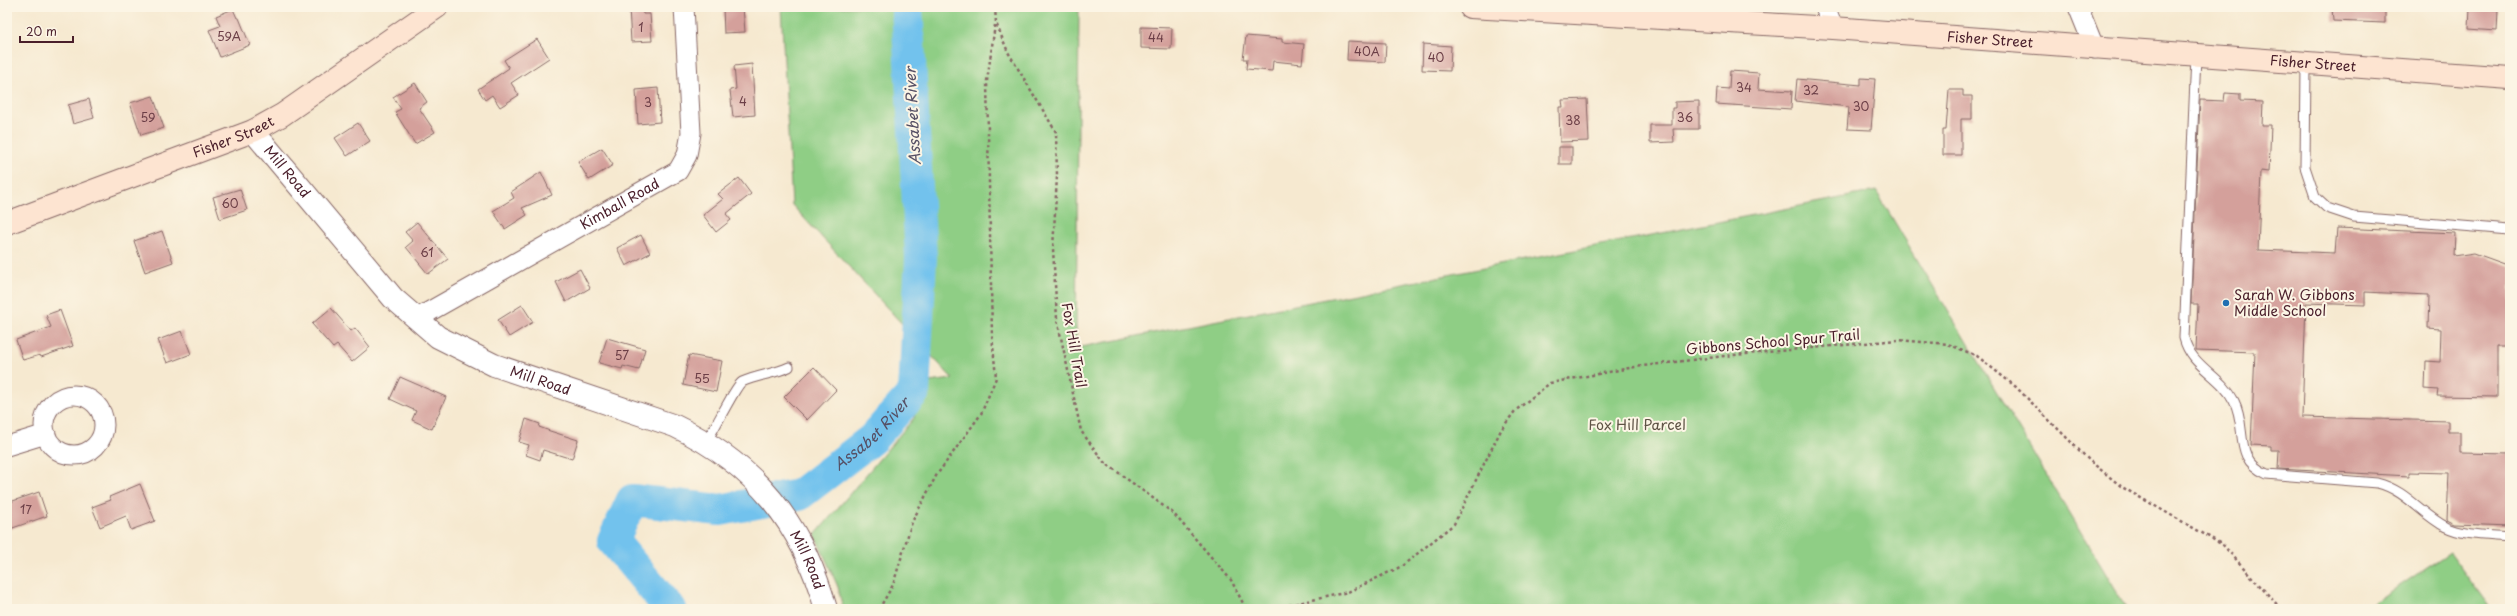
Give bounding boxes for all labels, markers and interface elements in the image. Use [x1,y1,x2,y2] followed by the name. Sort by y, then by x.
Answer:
[20,18,73,44] scale bar
[638,18,644,36] house number: 1
[26,22,57,40] text: 20 m
[1946,25,2034,53] street label: Fisher Street
[217,27,241,45] house number: 59A
[1148,28,1164,46] house number: 44
[1354,42,1380,60] house number: 40A
[1428,48,1445,66] house number: 40
[2269,49,2358,77] street label: Fisher Street
[897,64,926,166] water label: Assabet River
[1736,78,1752,96] house number: 34
[1803,81,1819,99] house number: 32
[739,92,747,110] house number: 4
[644,93,652,111] house number: 3
[1853,97,1870,115] house number: 30
[141,108,155,126] house number: 59
[1677,108,1693,126] house number: 36
[189,110,278,163] street label: Fisher Street
[1565,111,1581,129] house number: 38
[259,140,316,202] street label: Mill Road
[576,173,663,234] street label: Kimball Road
[221,194,239,212] house number: 60
[420,243,434,261] house number: 61
[2234,284,2355,321] place label: Sarah W. Gibbons Middle School
[2221,298,2231,308] marker: Sarah W. Gibbons Middle School
[1057,301,1092,389] street label: Fox Hill Trail
[1685,323,1861,360] street label: Gibbons School Spur Trail
[615,346,629,364] house number: 57
[507,360,574,400] street label: Mill Road
[694,369,710,387] house number: 55
[828,390,916,475] water label: Assabet River
[1588,414,1686,435] park label: Fox Hill Parcel
[20,500,32,518] house number: 17
[785,526,830,592] street label: Mill Road

